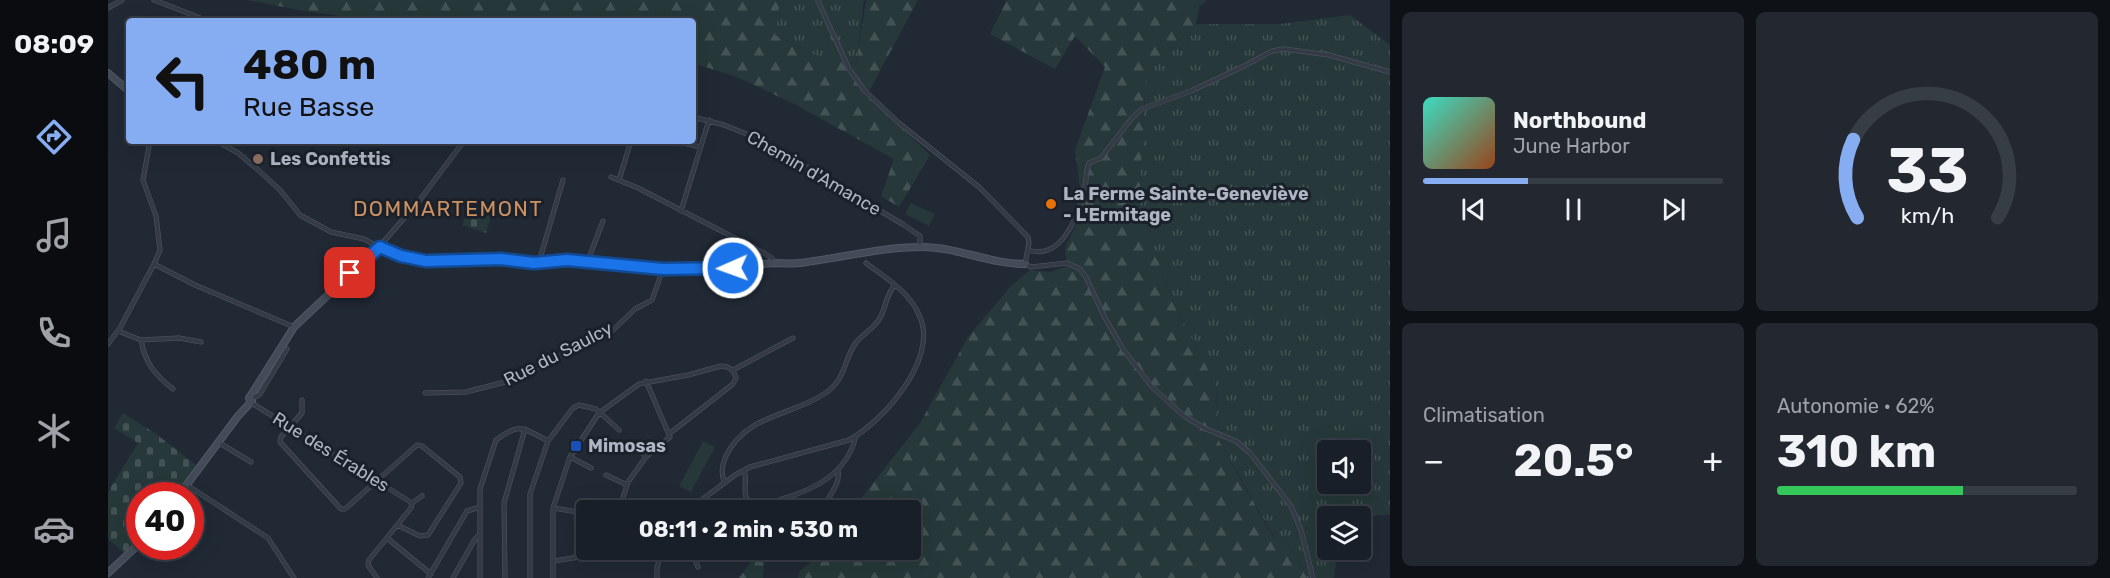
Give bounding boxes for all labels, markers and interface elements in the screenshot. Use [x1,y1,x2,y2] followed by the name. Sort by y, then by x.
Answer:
[14,28,94,60] text: 08:09
[243,40,376,90] text: 480 m
[144,42,222,120] icon: left
[243,91,374,123] text: Rue Basse
[1513,107,1646,134] text: Northbound
[33,116,75,158] icon: directions
[743,126,885,220] street label: Chemin d'Amance
[1513,134,1630,158] text: June Harbor
[1886,135,1968,209] text: 33
[270,148,391,170] place label: Les Confettis
[251,152,265,166] marker: Les Confettis
[1063,183,1309,226] place label: La Ferme Sainte-Geneviève - L'Ermitage
[1457,193,1490,226] icon: previous
[1557,193,1590,226] icon: pause
[1657,193,1690,226] icon: next
[353,196,543,221] district label: DOMMARTEMONT
[1044,197,1058,211] marker: La Ferme Sainte-Geneviève - L'Ermitage
[1900,204,1954,229] text: km/h
[33,214,75,256] icon: music
[701,236,765,300] position arrow
[324,247,375,298] pin
[333,256,366,289] icon: arrive
[33,312,75,354] icon: phone
[500,317,616,391] street label: Rue du Saulcy
[1777,394,1934,418] text: Autonomie · 62%
[1423,403,1545,427] text: Climatisation
[269,407,393,497] street label: Rue des Érables
[33,410,75,452] icon: climate
[1777,425,1936,478] text: 310 km
[1514,434,1633,487] text: 20.5°
[588,435,666,457] place label: Mimosas
[569,439,583,453] marker: Mimosas
[1317,440,1371,560] map controls
[1317,440,1371,494] button: sound
[1423,441,1444,480] text: −
[1702,441,1723,480] text: +
[126,482,204,560] speed limit sign: 40
[1317,506,1371,560] button: layers
[33,508,75,550] icon: car
[639,516,858,543] text: 08:11 · 2 min · 530 m

